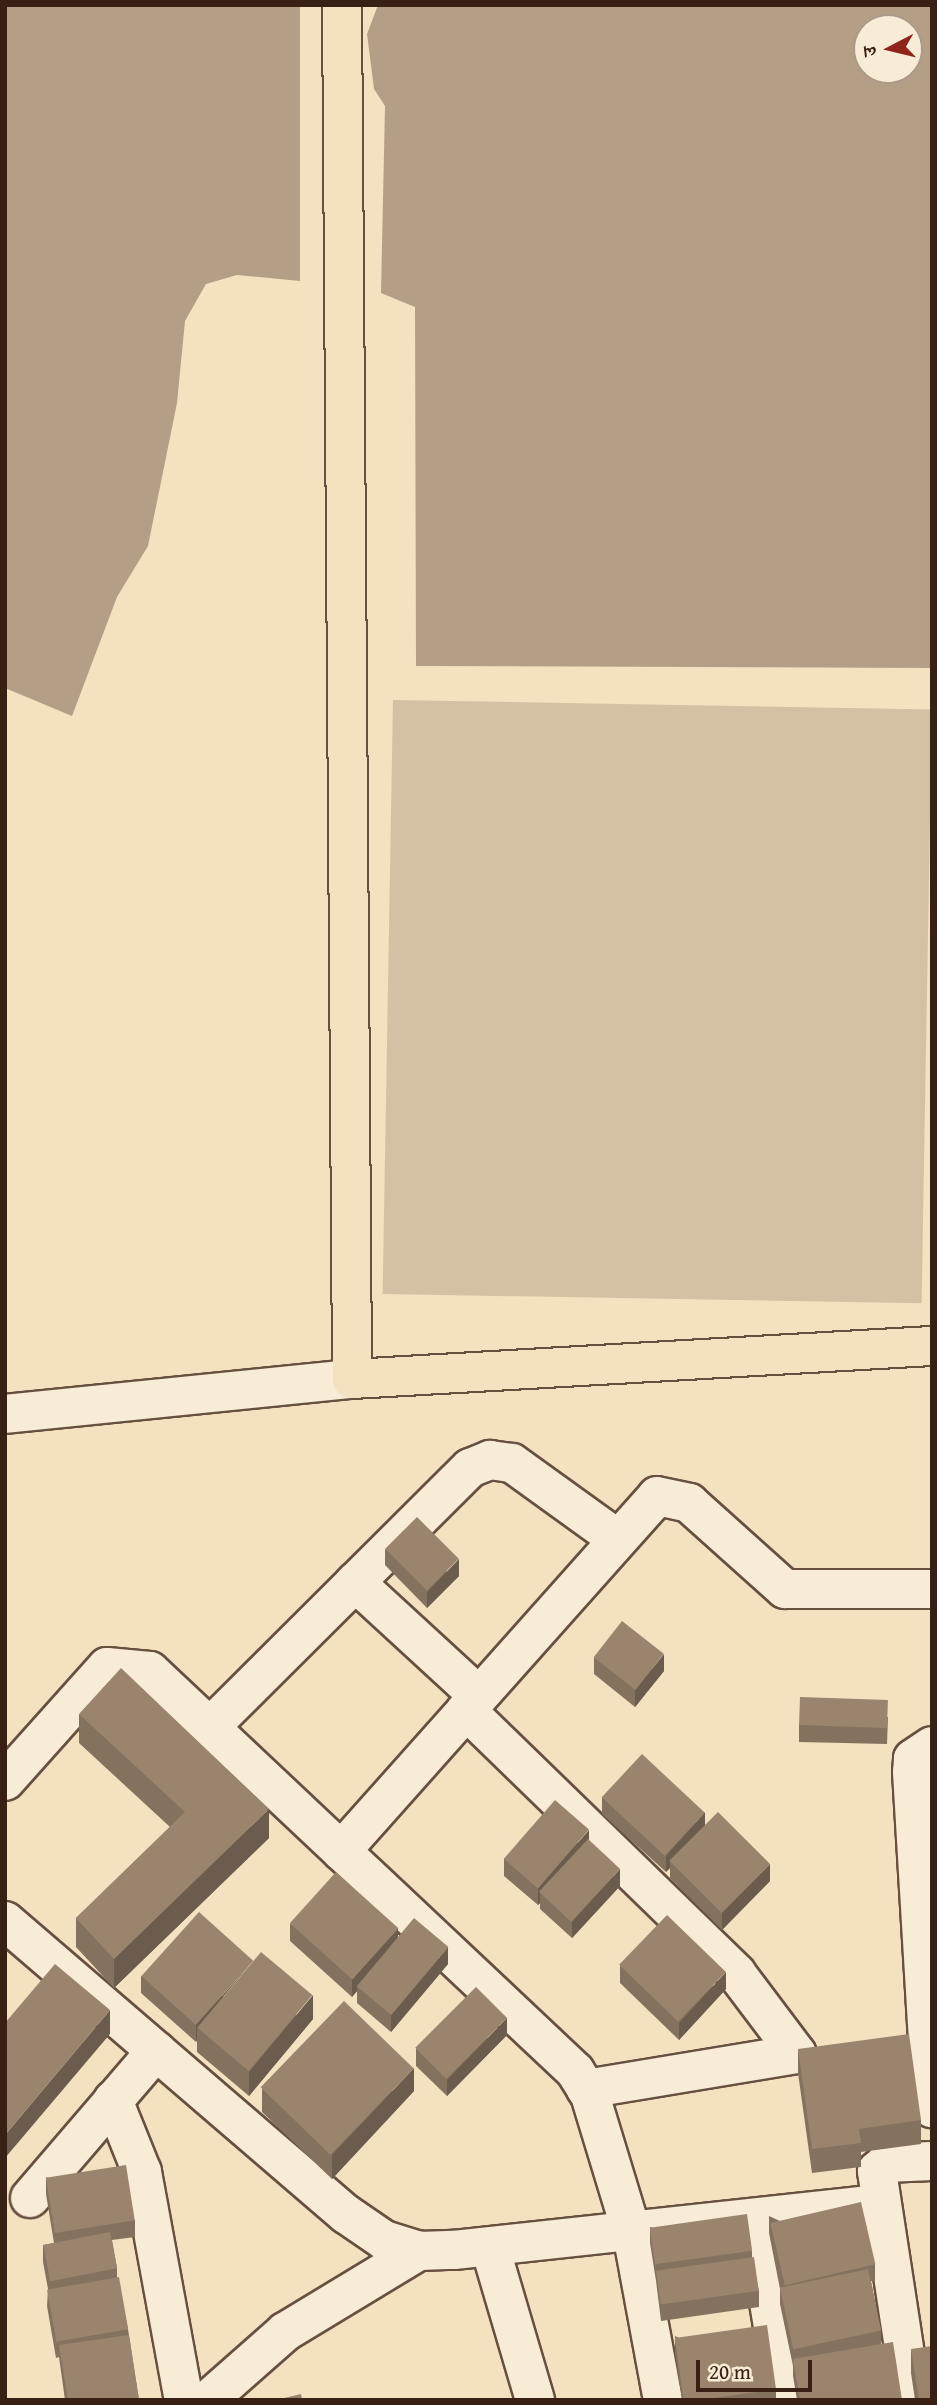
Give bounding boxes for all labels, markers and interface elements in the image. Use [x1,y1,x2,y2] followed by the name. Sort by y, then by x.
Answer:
[853,14,923,84] north arrow
[855,45,884,58] text: उ
[699,2346,814,2390] scale bar
[709,2356,751,2387] text: 20 m

